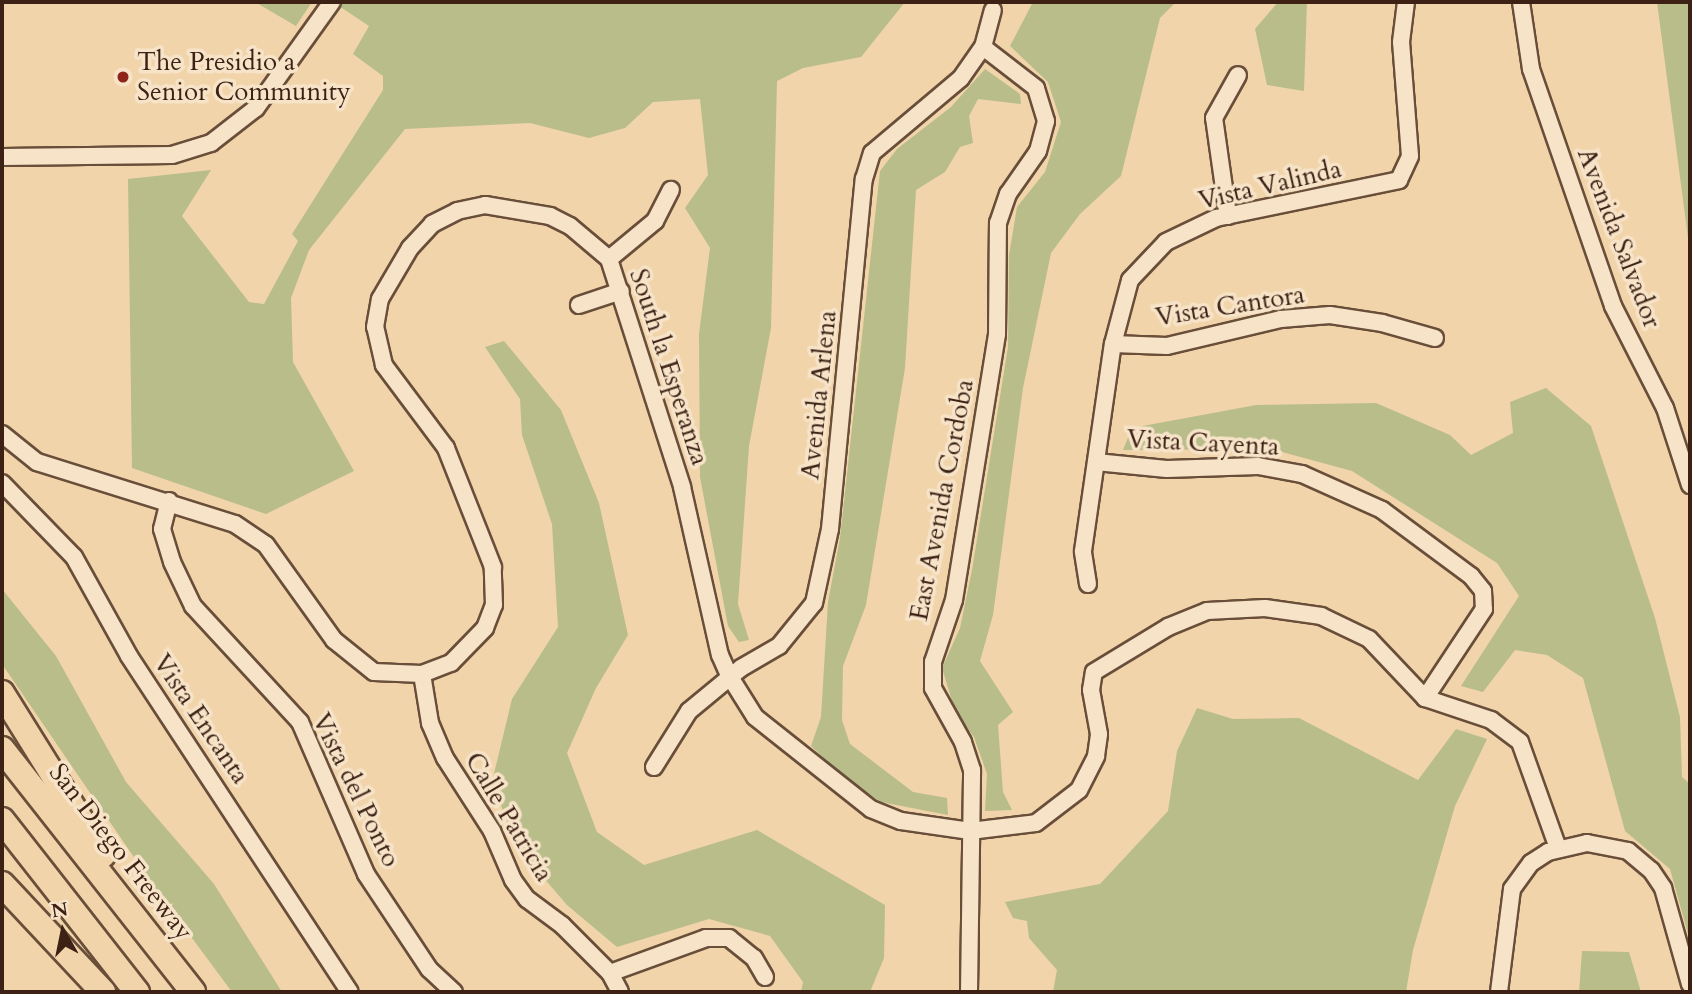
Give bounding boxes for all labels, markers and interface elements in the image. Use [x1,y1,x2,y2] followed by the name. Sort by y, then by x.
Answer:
[137,46,351,108] place label: The Presidio a Senior Community
[115,69,131,85] marker: The Presidio a Senior Community
[1570,144,1668,332] street label: Avenida Salvador
[1196,153,1344,217] street label: Vista Valinda
[623,265,715,469] street label: South la Esperanza
[1153,279,1307,333] street label: Vista Cantora
[795,309,843,481] street label: Avenida Arlena
[903,377,981,623] street label: East Avenida Cordoba
[1126,423,1280,463] street label: Vista Cayenta
[146,648,256,790] street label: Vista Encanta
[305,708,407,872] street label: Vista del Ponto
[458,747,560,887] street label: Calle Patricia
[42,757,200,947] street label: San Diego Freeway
[28,896,98,966] north arrow
[50,896,70,924] text: N

